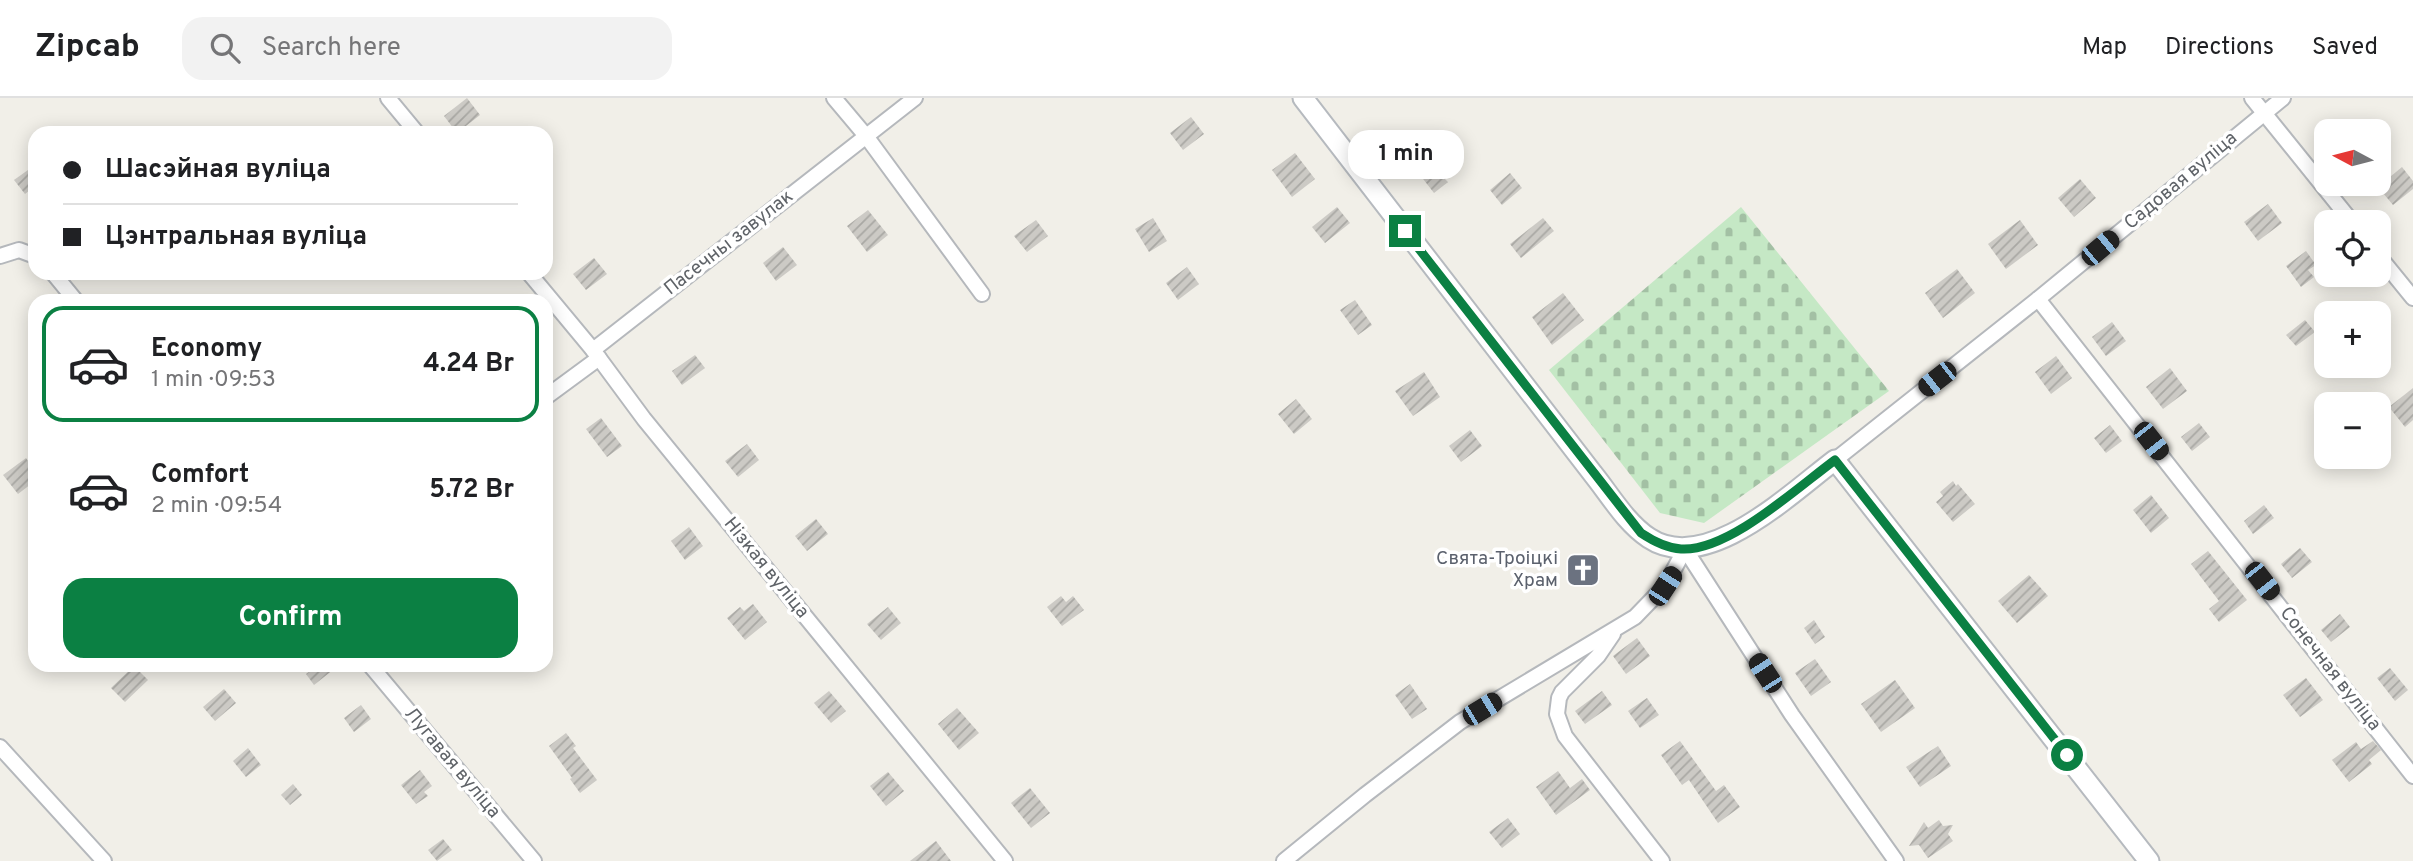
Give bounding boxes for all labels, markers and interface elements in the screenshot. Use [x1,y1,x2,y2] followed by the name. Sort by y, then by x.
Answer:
[182,17,672,80] search box
[35,27,140,69] text: Zipcab
[206,29,244,67] icon: search
[262,32,401,65] text: Search here
[2082,33,2127,63] text: Map
[2165,33,2274,63] text: Directions
[2312,33,2378,63] text: Saved
[2314,119,2390,196] north arrow
[2314,119,2391,469] map controls
[2119,127,2243,235] street label: Садовая вуліца
[1347,130,1463,178] callout: 1 min
[1378,140,1434,169] text: 1 min
[105,154,331,187] text: Шасэйная вуліца
[660,185,799,301] street label: Пасечны завулак
[2314,210,2391,287] button: locate
[1389,215,1421,247] route end
[105,221,367,254] text: Цэнтральная вуліца
[2078,226,2123,270] car
[2314,301,2391,378] button: +
[67,333,130,396] icon: car
[151,333,262,366] text: Economy
[423,348,514,381] text: 4.24 Br
[1914,358,1961,400] car
[151,366,276,395] text: 1 min · 09:53
[2314,392,2391,469] button: −
[2130,418,2173,464] car
[67,459,130,522] icon: car
[151,459,249,492] text: Comfort
[429,474,514,507] text: 5.72 Br
[151,492,282,521] text: 2 min · 09:54
[718,513,814,623] street label: Нізкая вуліца
[1436,547,1558,593] place label: Свята-Троіцкі Храм
[1564,551,1602,589] church icon: Свята-Троіцкі Храм
[2241,558,2284,604] car
[1645,563,1686,609] car
[63,578,518,658] button: Confirm
[2274,602,2386,736] street label: Сонечная вуліца
[1745,650,1786,696] car
[1459,689,1506,729] car
[399,703,505,823] street label: Лугавая вуліца
[2051,739,2083,771] route start

